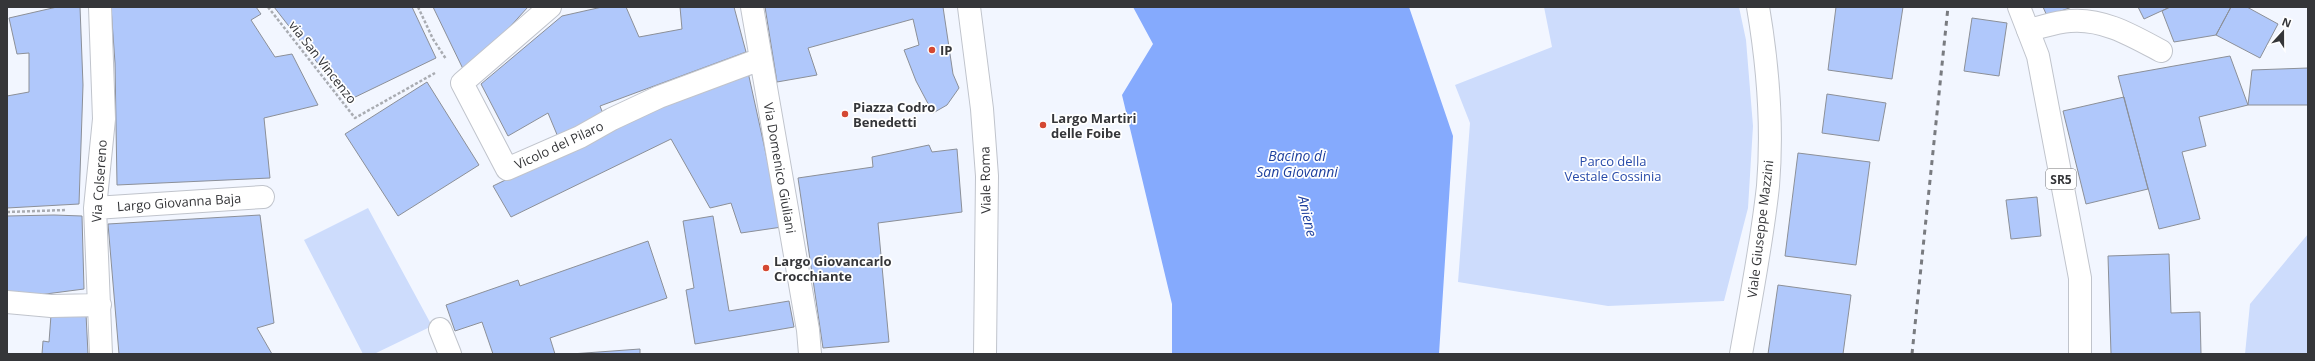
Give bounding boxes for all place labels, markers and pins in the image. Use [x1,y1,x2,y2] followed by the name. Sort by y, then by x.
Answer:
[940,41,952,59] place label: IP
[927,45,937,55] marker: IP
[853,98,935,131] place label: Piazza Codro Benedetti
[840,109,850,119] marker: Piazza Codro Benedetti
[1051,109,1136,142] place label: Largo Martiri delle Foibe
[1038,120,1048,130] marker: Largo Martiri delle Foibe
[774,252,892,285] place label: Largo Giovancarlo Crocchiante
[761,263,771,273] marker: Largo Giovancarlo Crocchiante

